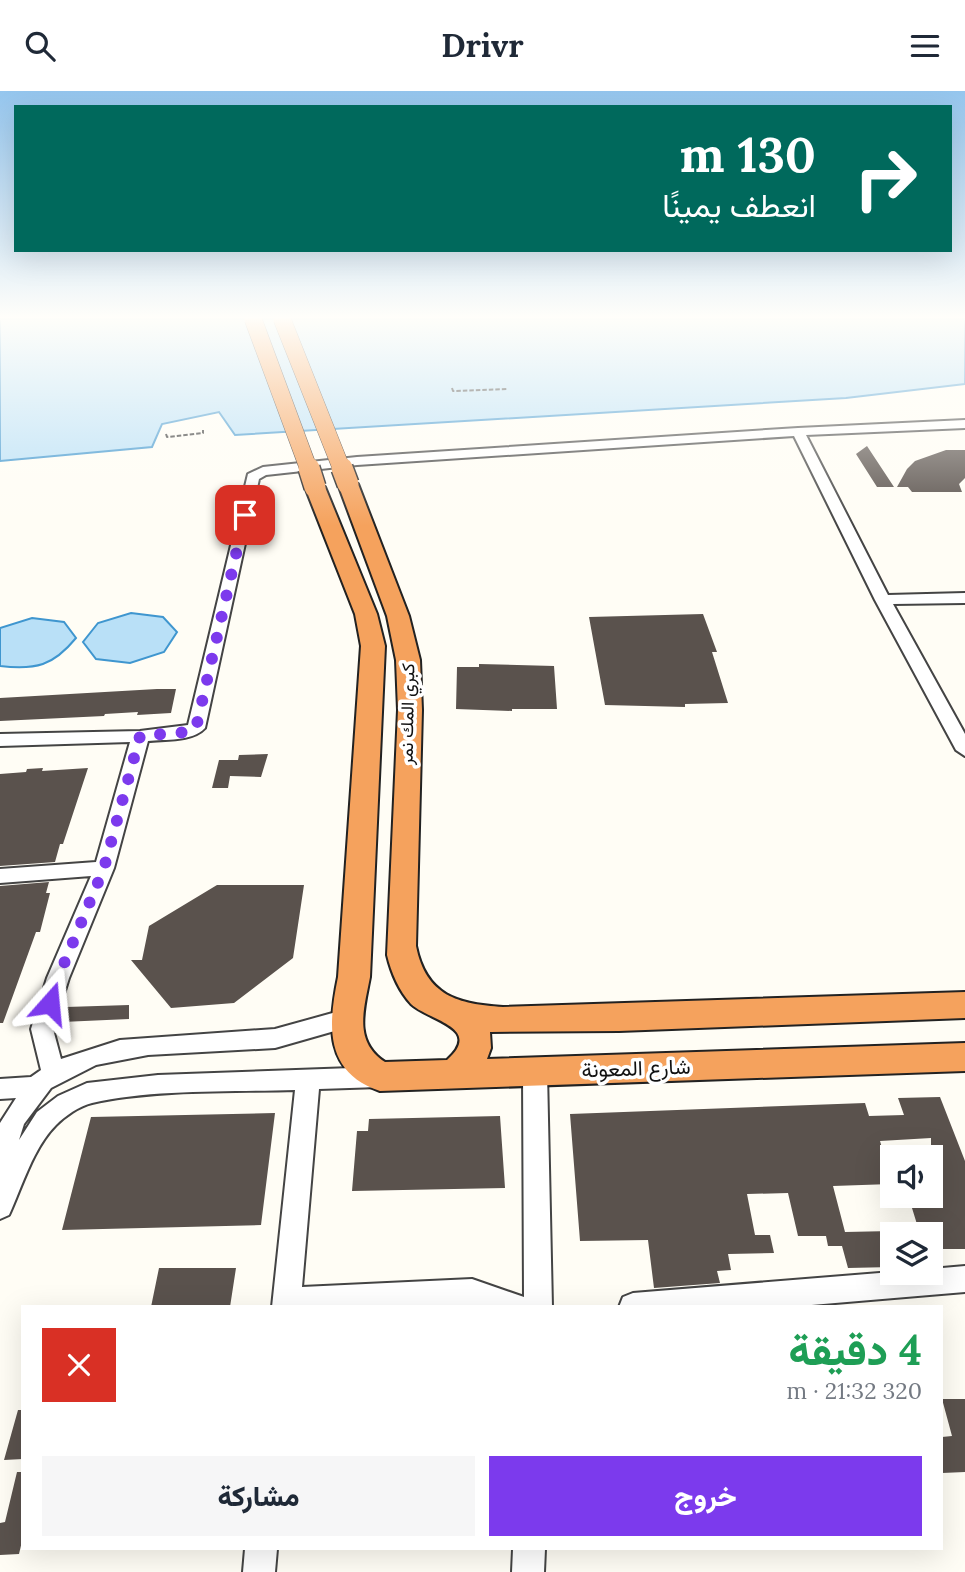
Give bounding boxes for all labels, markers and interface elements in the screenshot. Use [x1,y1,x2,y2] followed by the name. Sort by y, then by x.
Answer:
[441,25,524,66] text: Drivr
[21,27,59,65] icon: search
[906,27,944,65] icon: menu
[680,123,816,185] text: 130 m
[840,133,931,224] icon: right
[662,185,816,226] text: انعطف يمينًا
[215,485,275,545] pin
[226,496,264,534] icon: arrive
[395,663,423,766] street label: كبري المك نمر
[13,966,87,1040] position arrow
[581,1053,691,1084] street label: شارع المعونة
[880,1145,943,1285] map controls
[880,1145,943,1208] button: sound
[880,1222,943,1285] button: layers
[789,1323,922,1377] text: 4 دقيقة
[42,1328,116,1402] button: close
[786,1376,922,1405] text: 320 m · 21:32
[42,1456,475,1536] button: مشاركة
[489,1456,922,1536] button: خروج

